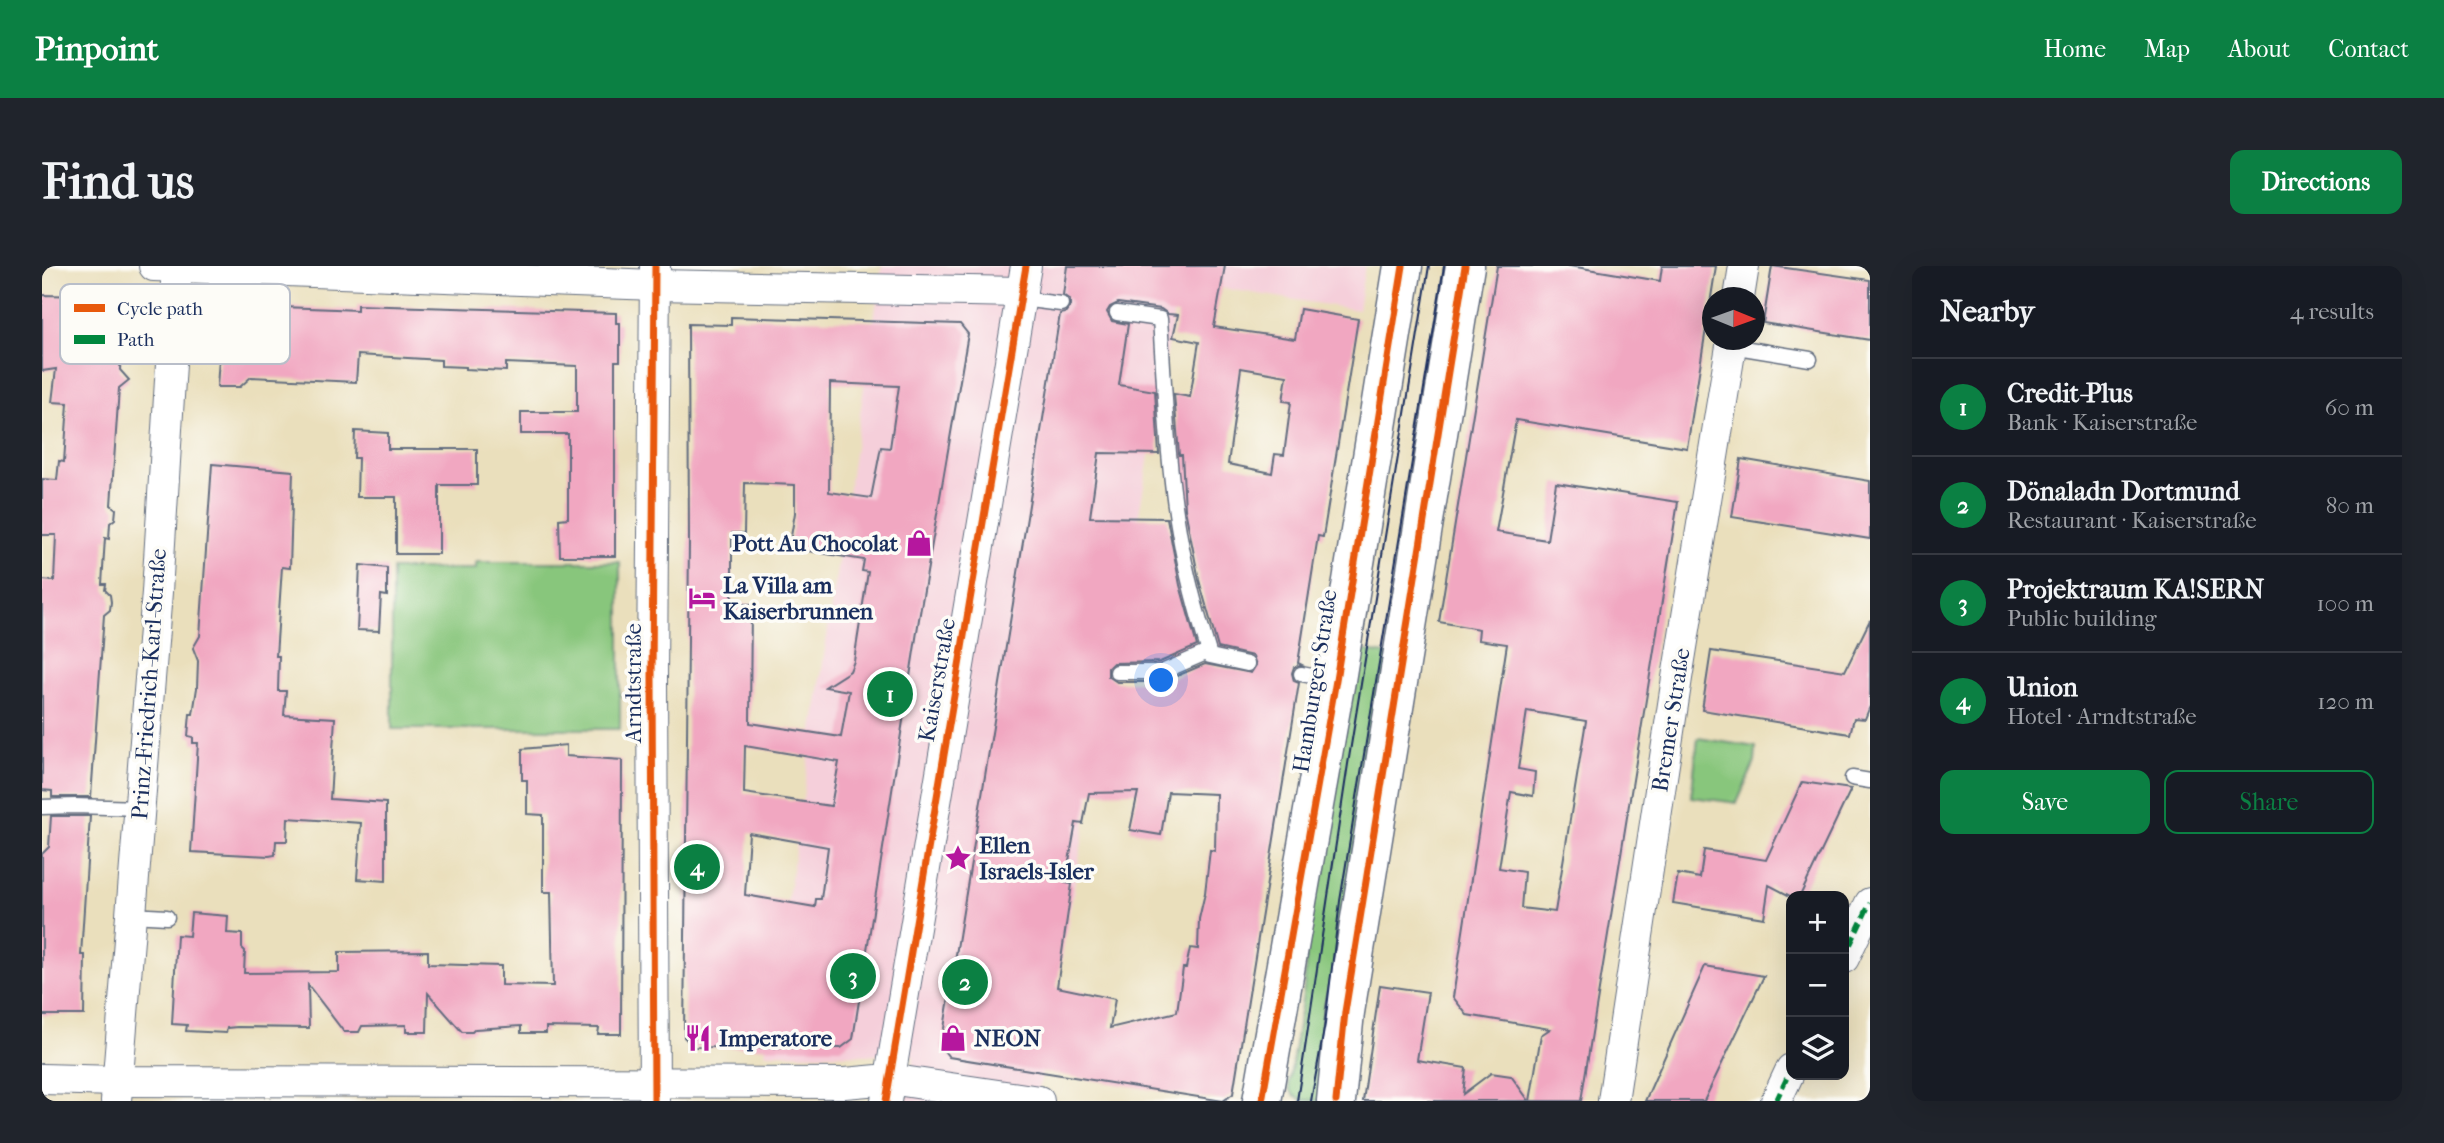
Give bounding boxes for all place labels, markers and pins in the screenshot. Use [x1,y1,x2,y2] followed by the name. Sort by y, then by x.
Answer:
[904,528,934,558] shop icon: Pott Au Chocolat
[732,530,899,557] place label: Pott Au Chocolat
[723,572,874,625] place label: La Villa am Kaiserbrunnen
[687,583,717,613] hotel icon: La Villa am Kaiserbrunnen
[867,668,913,720] pin: 1
[979,832,1095,885] place label: Ellen Israels-Isler
[674,841,720,893] pin: 4
[943,843,973,873] place icon: Ellen Israels-Isler
[830,950,876,1002] pin: 3
[942,956,988,1008] pin: 2
[683,1023,713,1053] restaurant icon: Imperatore
[938,1023,968,1053] shop icon: NEON
[719,1025,833,1052] place label: Imperatore
[974,1025,1041,1052] place label: NEON

